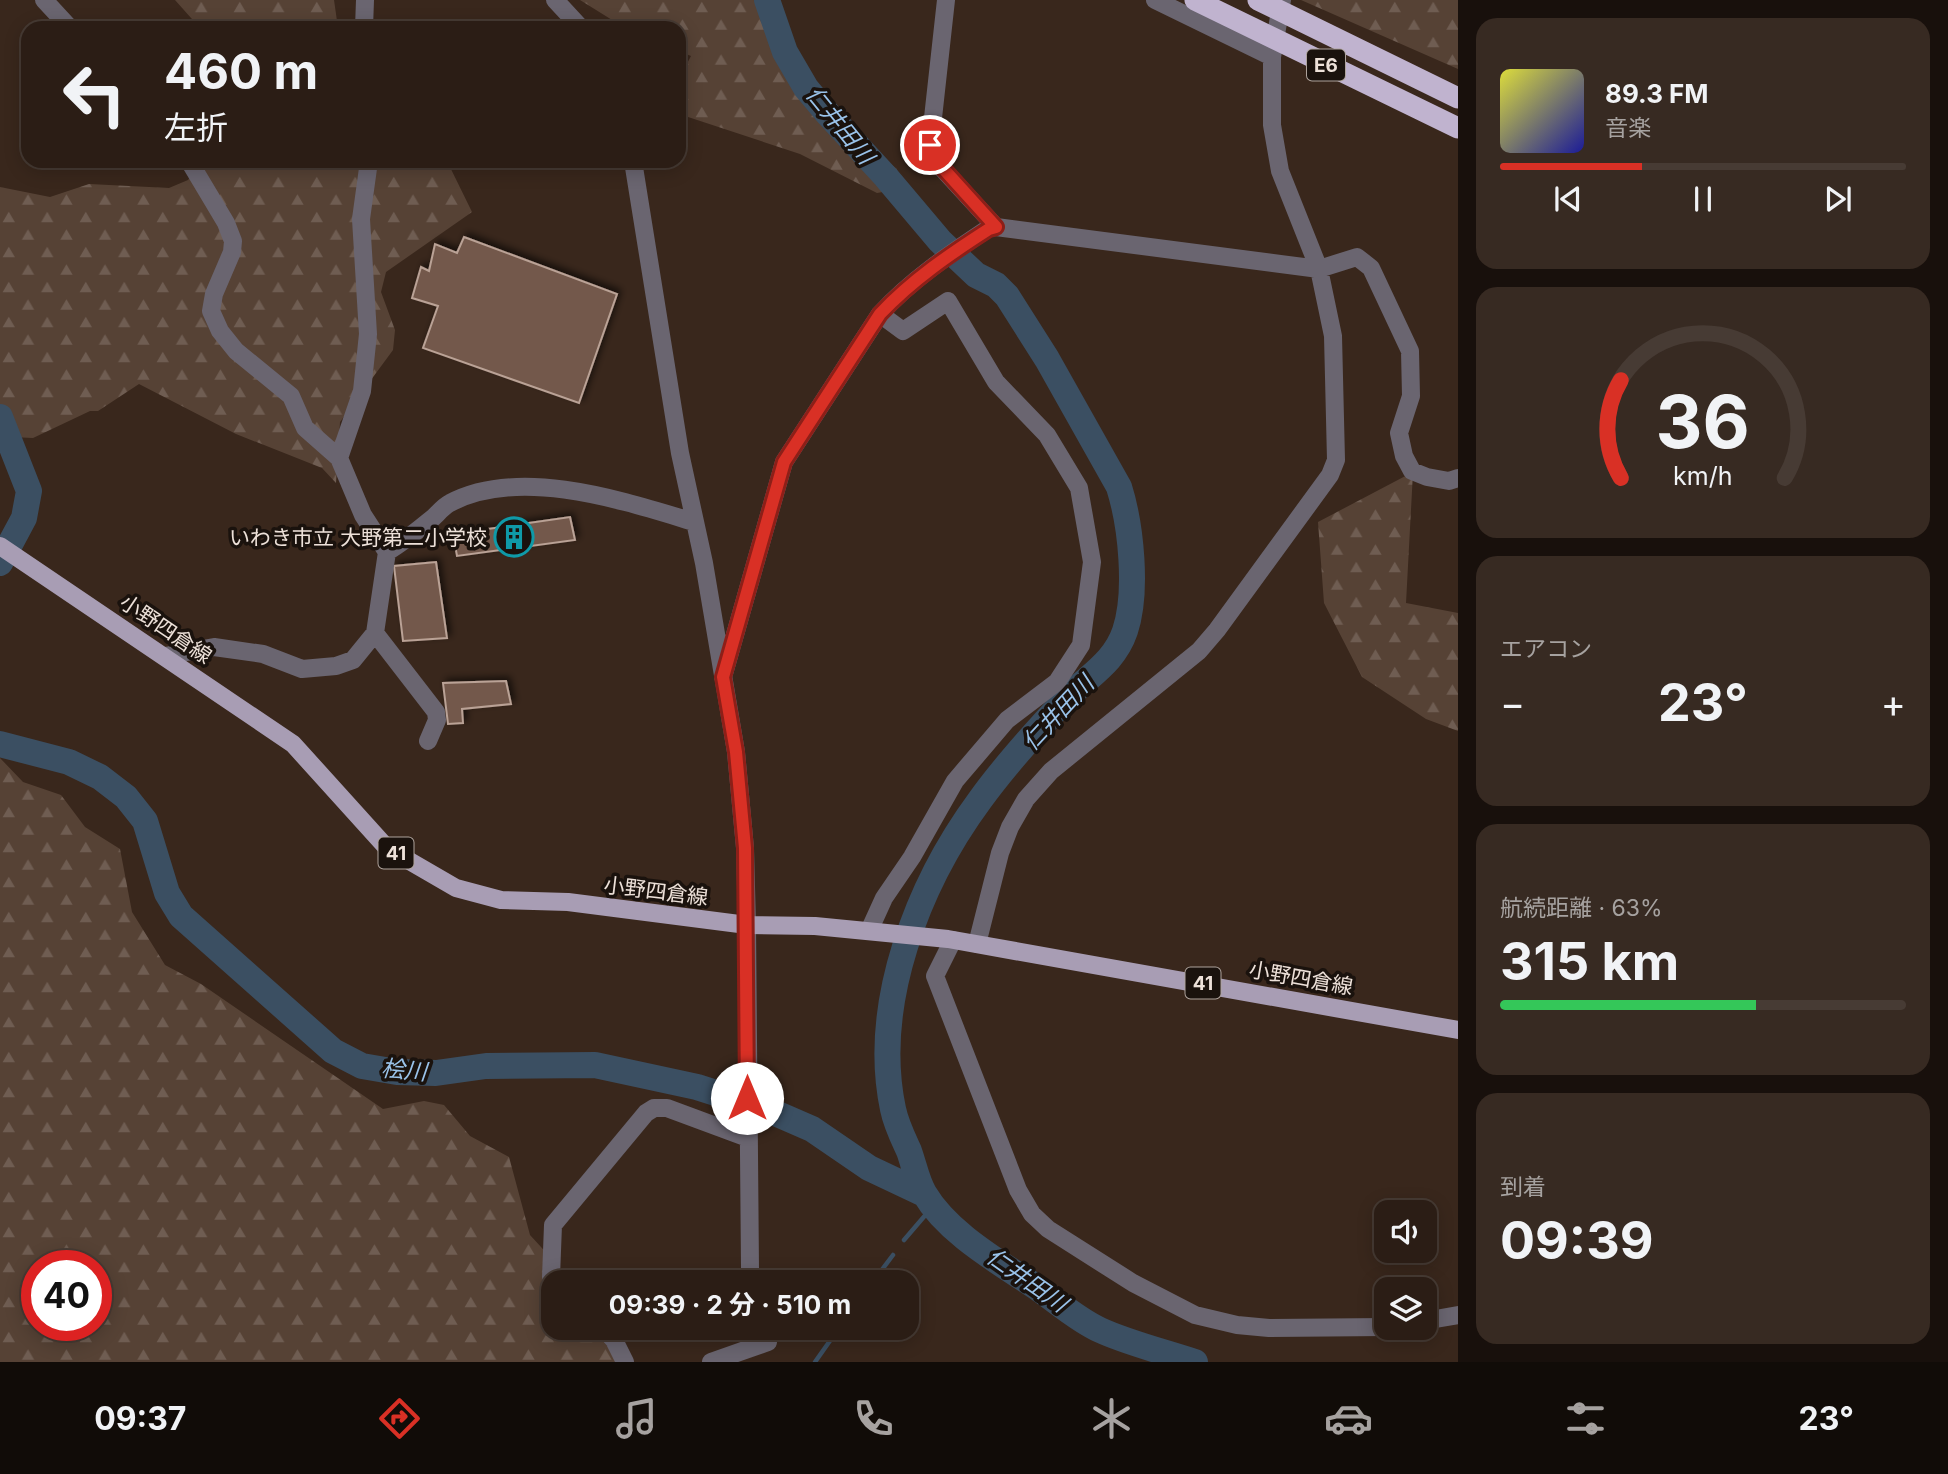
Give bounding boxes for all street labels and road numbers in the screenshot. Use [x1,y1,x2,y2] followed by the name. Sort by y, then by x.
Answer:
[1307,50,1345,80] road number: E6
[115,589,217,669] street label: 小野四倉線
[378,838,414,868] road number: 41
[602,872,710,910] street label: 小野四倉線
[1247,957,1355,999] street label: 小野四倉線
[1186,967,1220,998] road number: 41

